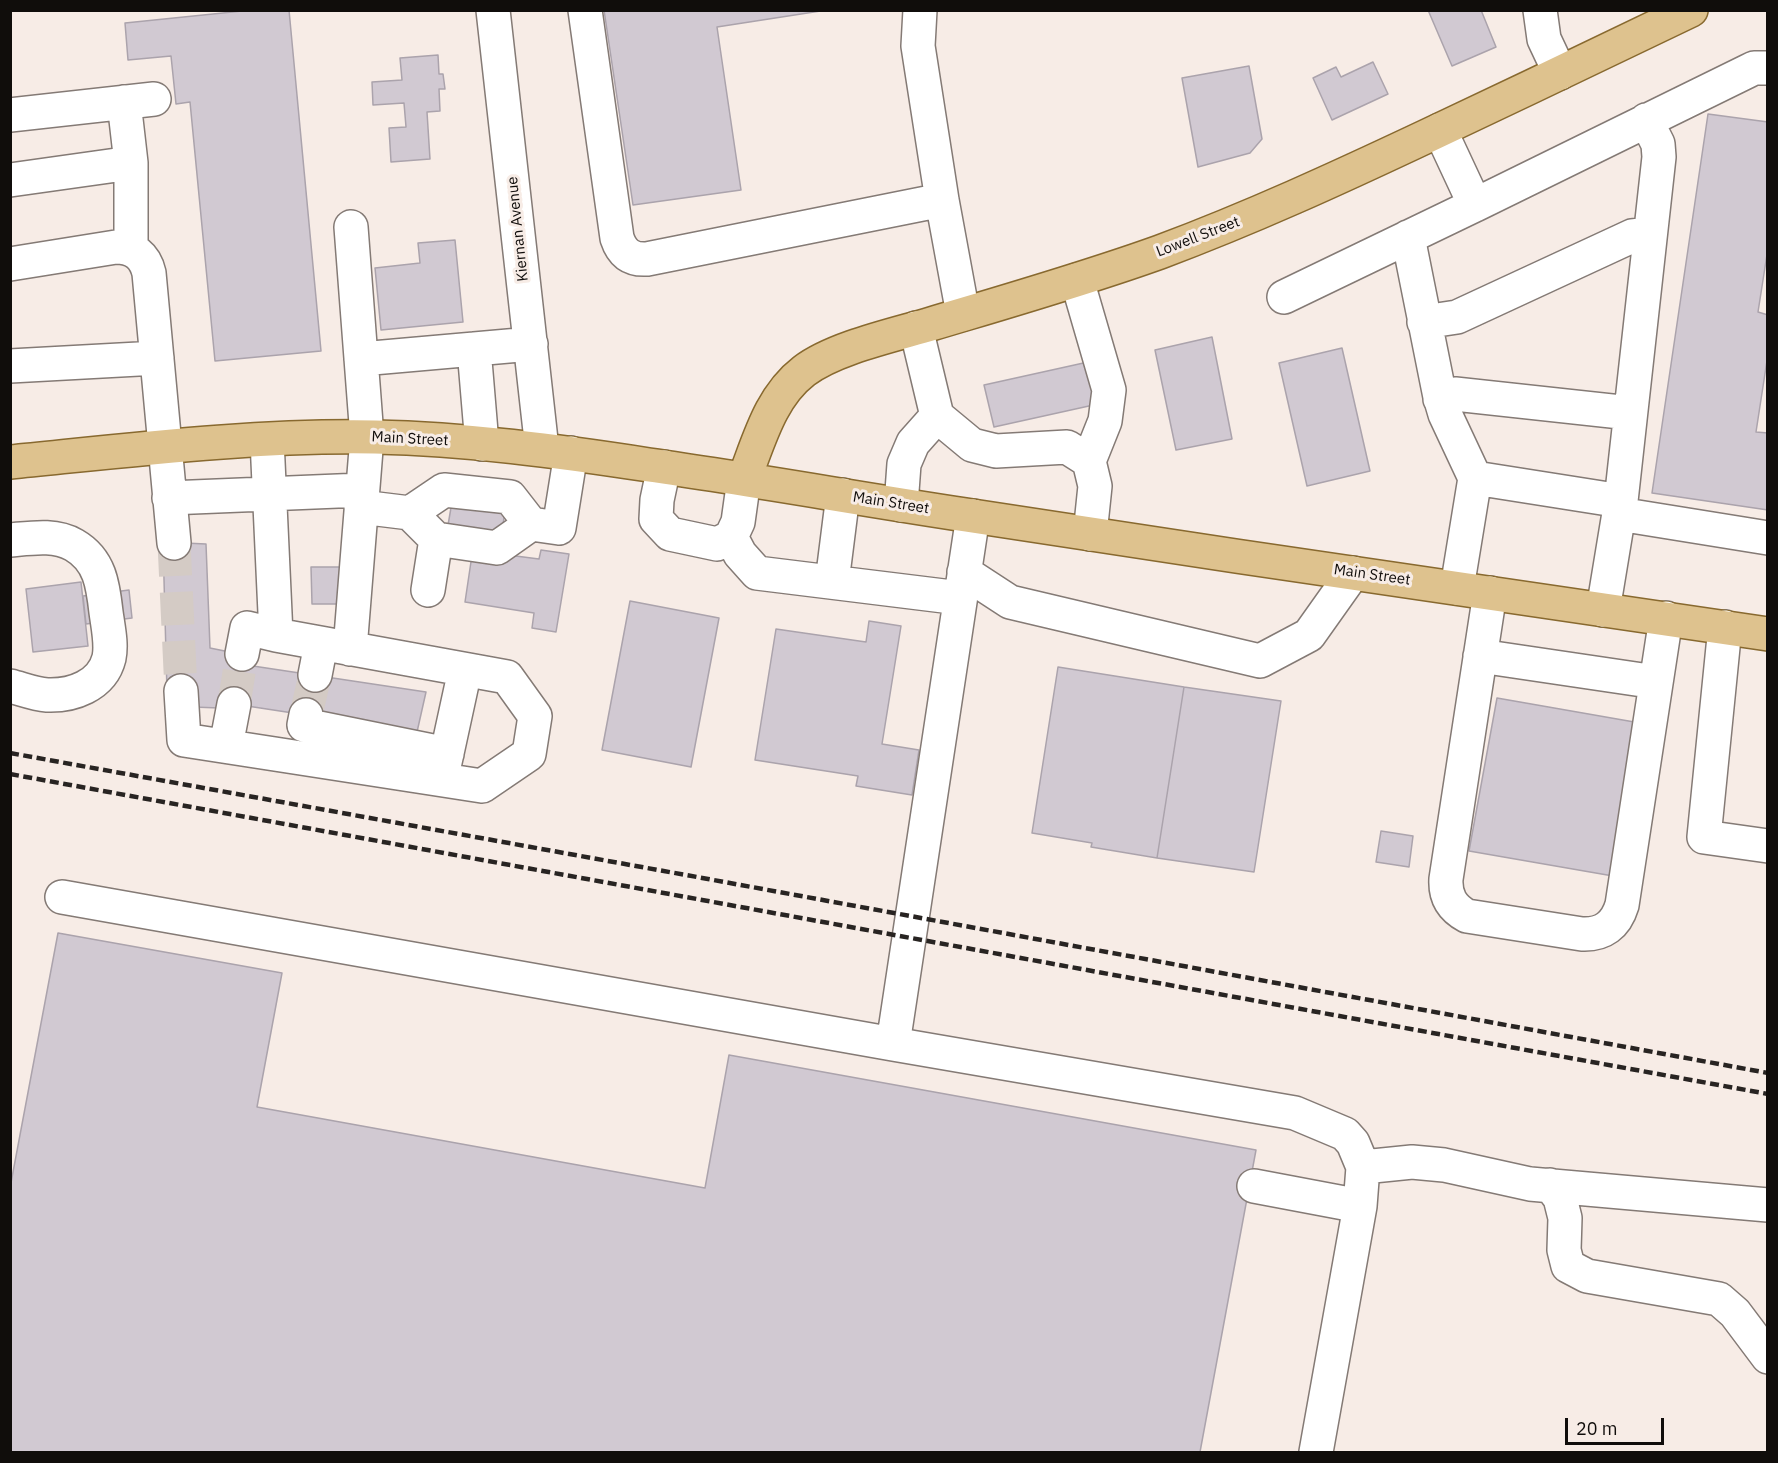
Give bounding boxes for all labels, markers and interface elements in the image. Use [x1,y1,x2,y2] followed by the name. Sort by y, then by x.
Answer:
[504,176,532,282] street label: Kiernan Avenue
[1154,213,1242,261] street label: Lowell Street
[371,428,449,450] street label: Main Street
[851,488,931,518] street label: Main Street
[1333,561,1411,589] street label: Main Street
[1568,1406,1667,1444] scale bar
[1576,1417,1618,1440] text: 20 m

